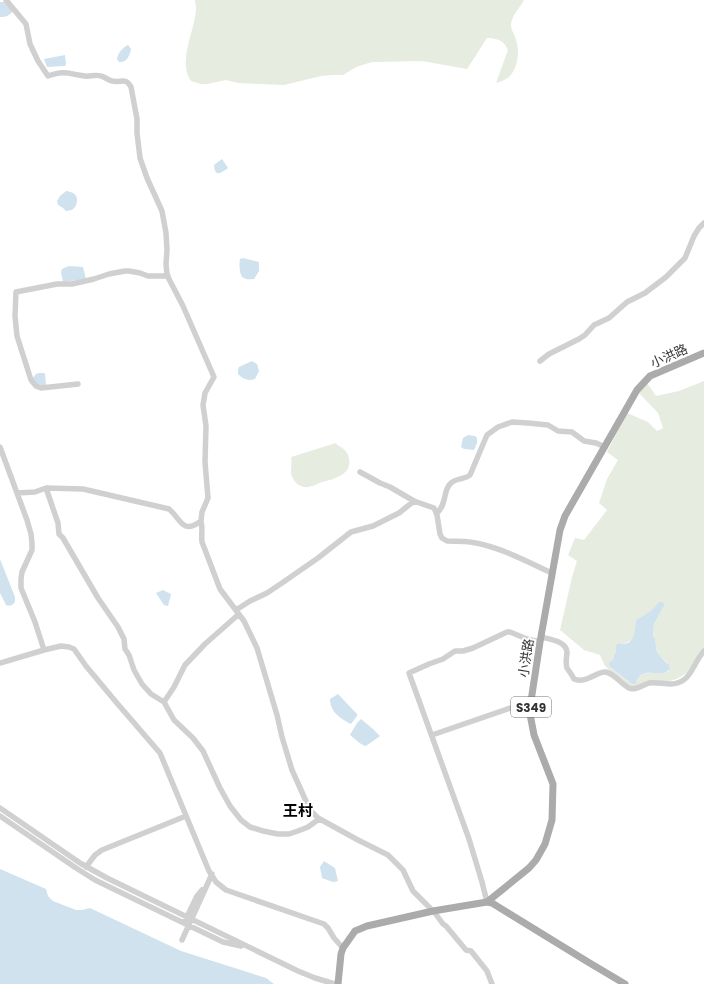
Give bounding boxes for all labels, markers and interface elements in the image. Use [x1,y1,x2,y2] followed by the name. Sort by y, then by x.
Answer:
[647,339,691,373] street label: 小洪路
[514,637,538,679] street label: 小洪路
[511,697,551,717] road number: S349
[283,800,313,821] district label: 王村

